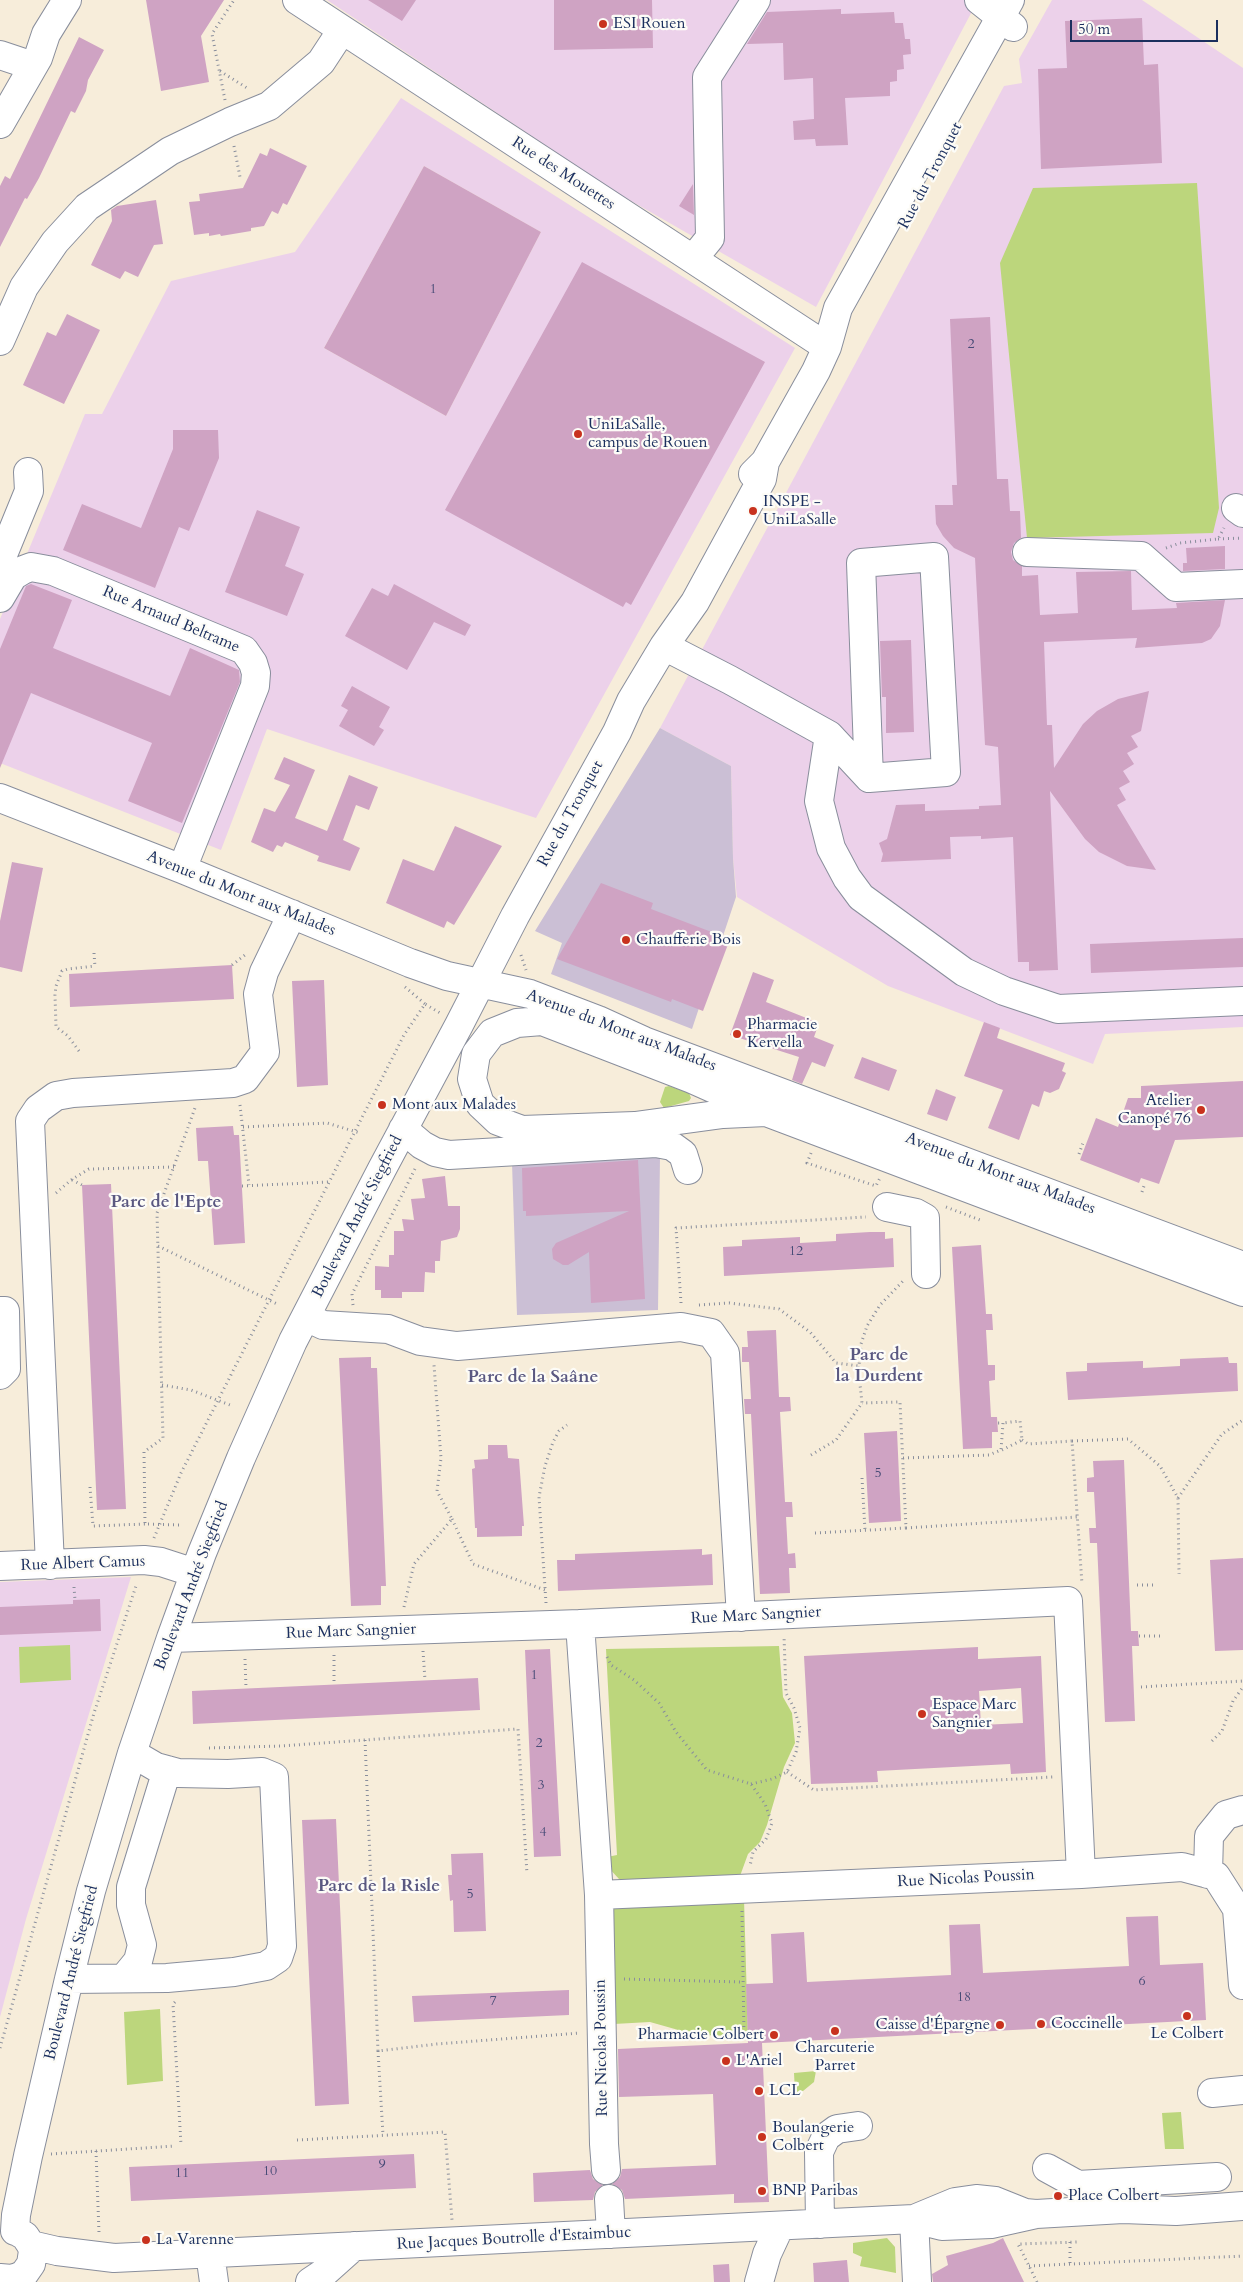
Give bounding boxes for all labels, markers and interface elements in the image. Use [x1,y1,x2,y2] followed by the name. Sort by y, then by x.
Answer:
[1073,10,1220,42] scale bar
[613,14,686,34] place label: ESI Rouen
[597,18,609,30] marker: ESI Rouen
[1078,19,1110,39] text: 50 m
[895,119,967,233] street label: Rue du Tronquet
[508,133,618,215] street label: Rue des Mouettes
[429,282,437,298] house number: 1
[967,337,975,353] house number: 2
[588,415,708,453] place label: UniLaSalle, campus de Rouen
[572,428,584,440] marker: UniLaSalle, campus de Rouen
[763,492,837,530] place label: INSPE - UniLaSalle
[747,505,759,517] marker: INSPE - UniLaSalle
[100,582,242,658] street label: Rue Arnaud Beltrame
[534,758,608,870] street label: Rue du Tronquet
[144,847,338,941] street label: Avenue du Mont aux Malades
[636,930,741,950] place label: Chaufferie Bois
[620,934,632,946] marker: Chaufferie Bois
[523,986,719,1076] street label: Avenue du Mont aux Malades
[747,1015,818,1053] place label: Pharmacie Kervella
[731,1028,743,1040] marker: Pharmacie Kervella
[1118,1091,1191,1129] place label: Atelier Canopé 76
[392,1095,516,1115] place label: Mont aux Malades
[376,1099,388,1111] marker: Mont aux Malades
[1195,1104,1207,1116] marker: Atelier Canopé 76
[902,1129,1098,1219] street label: Avenue du Mont aux Malades
[309,1133,407,1301] street label: Boulevard André Siegfried
[111,1192,221,1214] district label: Parc de l'Epte
[789,1244,803,1260] house number: 12
[835,1345,923,1388] district label: Parc de la Durdent
[468,1367,598,1389] district label: Parc de la Saâne
[874,1466,882,1482] house number: 5
[151,1499,233,1673] street label: Boulevard André Siegfried
[20,1552,146,1576] street label: Rue Albert Camus
[690,1603,822,1629] street label: Rue Marc Sangnier
[285,1620,417,1644] street label: Rue Marc Sangnier
[530,1668,538,1684] house number: 1
[932,1695,1017,1733] place label: Espace Marc Sangnier
[916,1708,928,1720] marker: Espace Marc Sangnier
[535,1736,543,1752] house number: 2
[537,1778,545,1794] house number: 3
[539,1825,547,1841] house number: 4
[897,1866,1035,1892] street label: Rue Nicolas Poussin
[318,1876,440,1898] district label: Parc de la Risle
[41,1884,103,2062] street label: Boulevard André Siegfried
[466,1887,474,1903] house number: 5
[1138,1974,1146,1990] house number: 6
[591,1979,613,2117] street label: Rue Nicolas Poussin
[957,1990,971,2006] house number: 18
[489,1994,497,2010] house number: 7
[1181,2010,1193,2022] marker: Le Colbert
[1051,2014,1123,2034] place label: Coccinelle
[875,2015,990,2035] place label: Caisse d'Épargne
[1035,2018,1047,2030] marker: Coccinelle
[994,2019,1006,2031] marker: Caisse d'Épargne
[1151,2024,1223,2044] place label: Le Colbert
[638,2025,764,2045] place label: Pharmacie Colbert
[829,2025,841,2037] marker: Charcuterie Parret
[768,2029,780,2041] marker: Pharmacie Colbert
[795,2038,875,2076] place label: Charcuterie Parret
[736,2051,782,2071] place label: L'Ariel
[720,2055,732,2067] marker: L'Ariel
[769,2081,801,2101] place label: LCL
[753,2085,765,2097] marker: LCL
[772,2118,854,2156] place label: Boulangerie Colbert
[756,2131,768,2143] marker: Boulangerie Colbert
[378,2157,386,2173] house number: 9
[263,2164,277,2180] house number: 10
[175,2166,189,2182] house number: 11
[772,2181,858,2201] place label: BNP Paribas
[756,2185,768,2197] marker: BNP Paribas
[1068,2186,1159,2206] place label: Place Colbert
[1052,2190,1064,2202] marker: Place Colbert
[396,2223,632,2255] street label: Rue Jacques Boutrolle d'Estaimbuc
[156,2230,234,2250] place label: La Varenne
[140,2234,152,2246] marker: La Varenne

